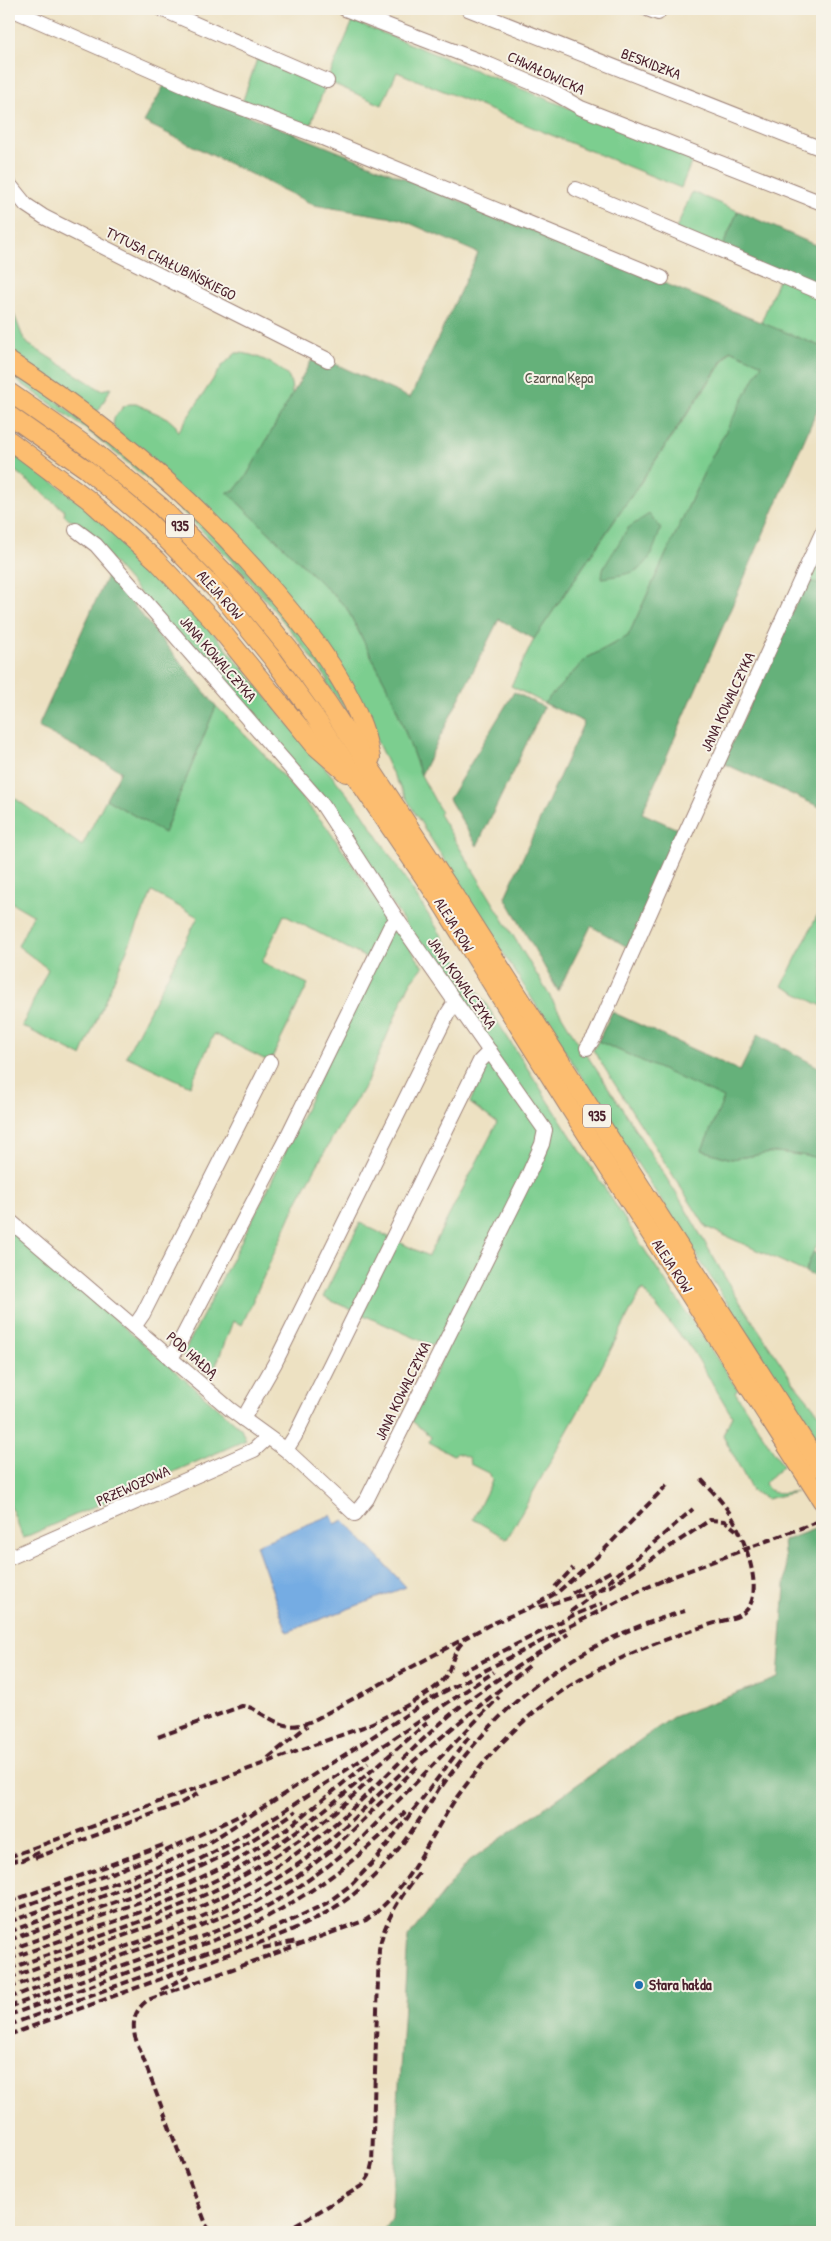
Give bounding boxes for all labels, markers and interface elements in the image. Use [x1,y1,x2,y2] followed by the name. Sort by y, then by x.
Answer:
[618,43,685,85] street label: BESKIDZKA
[504,45,589,100] street label: CHWAŁOWICKA
[102,222,240,306] street label: TYTUSA CHAŁUBIŃSKIEGO
[525,367,593,388] park label: Czarna Kępa
[166,514,194,538] road number: 935
[192,565,249,625] street label: ALEJA ROW
[175,611,262,707] street label: JANA KOWALCZYKA
[695,648,760,755] street label: JANA KOWALCZYKA
[430,894,480,956] street label: ALEJA ROW
[423,933,502,1033] street label: JANA KOWALCZYKA
[583,1104,611,1128] road number: 935
[647,1235,698,1297] street label: ALEJA ROW
[162,1326,224,1384] street label: POD HAŁDĄ
[370,1337,436,1444] street label: JANA KOWALCZYKA
[93,1460,173,1511] street label: PRZEWOZOWA
[649,1974,712,1995] place label: Stara hałda
[633,1979,645,1991] marker: Stara hałda

